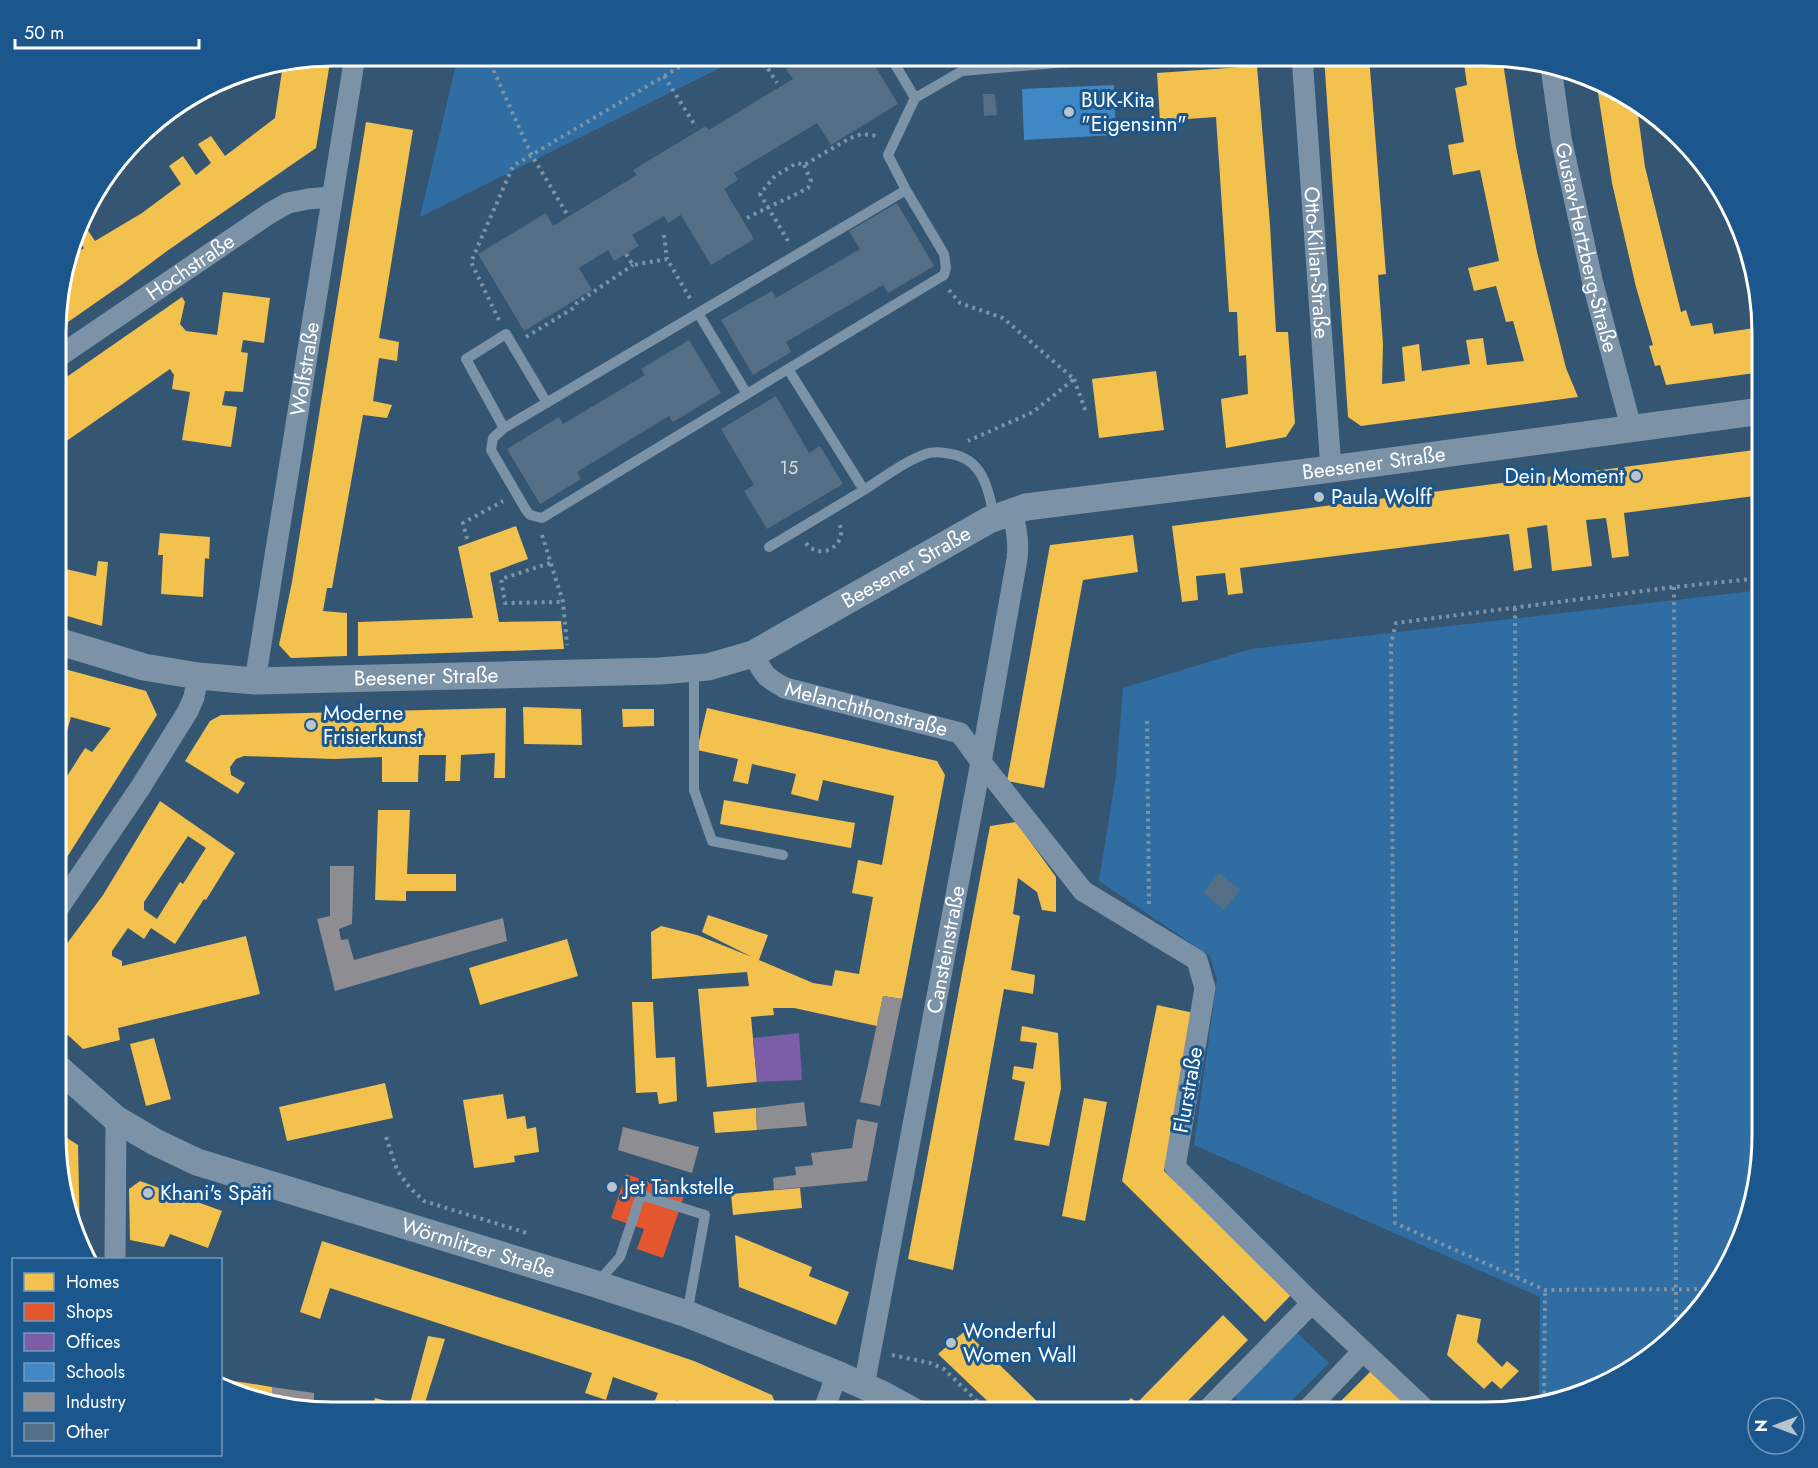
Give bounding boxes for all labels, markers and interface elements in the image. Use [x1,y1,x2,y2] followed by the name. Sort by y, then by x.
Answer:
[15,12,200,50] scale bar
[24,20,64,46] text: 50 m
[1081,85,1187,139] place label: BUK-Kita "Eigensinn"
[1062,105,1076,119] marker: BUK-Kita "Eigensinn"
[1547,139,1626,356] street label: Gustav-Hertzberg-Straße
[1296,185,1337,340] street label: Otto-Kilian-Straße
[140,226,241,308] street label: Hochstraße
[283,320,327,418] street label: Wolfstraße
[1300,439,1448,487] street label: Beesener Straße
[780,455,798,481] house number: 15
[1504,461,1624,491] place label: Dein Moment
[1629,469,1643,483] marker: Dein Moment
[1331,482,1433,512] place label: Paula Wolff
[1312,490,1326,504] marker: Paula Wolff
[836,518,977,616] street label: Beesener Straße
[354,660,499,694] street label: Beesener Straße
[782,674,951,744] street label: Melanchthonstraße
[323,698,422,752] place label: Moderne Frisierkunst
[304,718,318,732] marker: Moderne Frisierkunst
[919,883,973,1016] street label: Cansteinstraße
[1166,1044,1210,1135] street label: Flurstraße
[621,1172,734,1202] place label: Jet Tankstelle
[160,1178,272,1208] place label: Khani's Späti
[605,1180,619,1194] marker: Jet Tankstelle
[141,1186,155,1200] marker: Khani's Späti
[397,1210,559,1286] street label: Wörmlitzer Straße
[12,1258,222,1456] legend
[66,1269,119,1295] text: Homes
[66,1299,113,1325] text: Shops
[963,1316,1077,1370] place label: Wonderful Women Wall
[66,1329,120,1355] text: Offices
[944,1336,958,1350] marker: Wonderful Women Wall
[66,1359,125,1385] text: Schools
[66,1389,126,1415] text: Industry
[1746,1396,1806,1456] north arrow
[66,1419,110,1445] text: Other
[1750,1420,1773,1432] text: N

